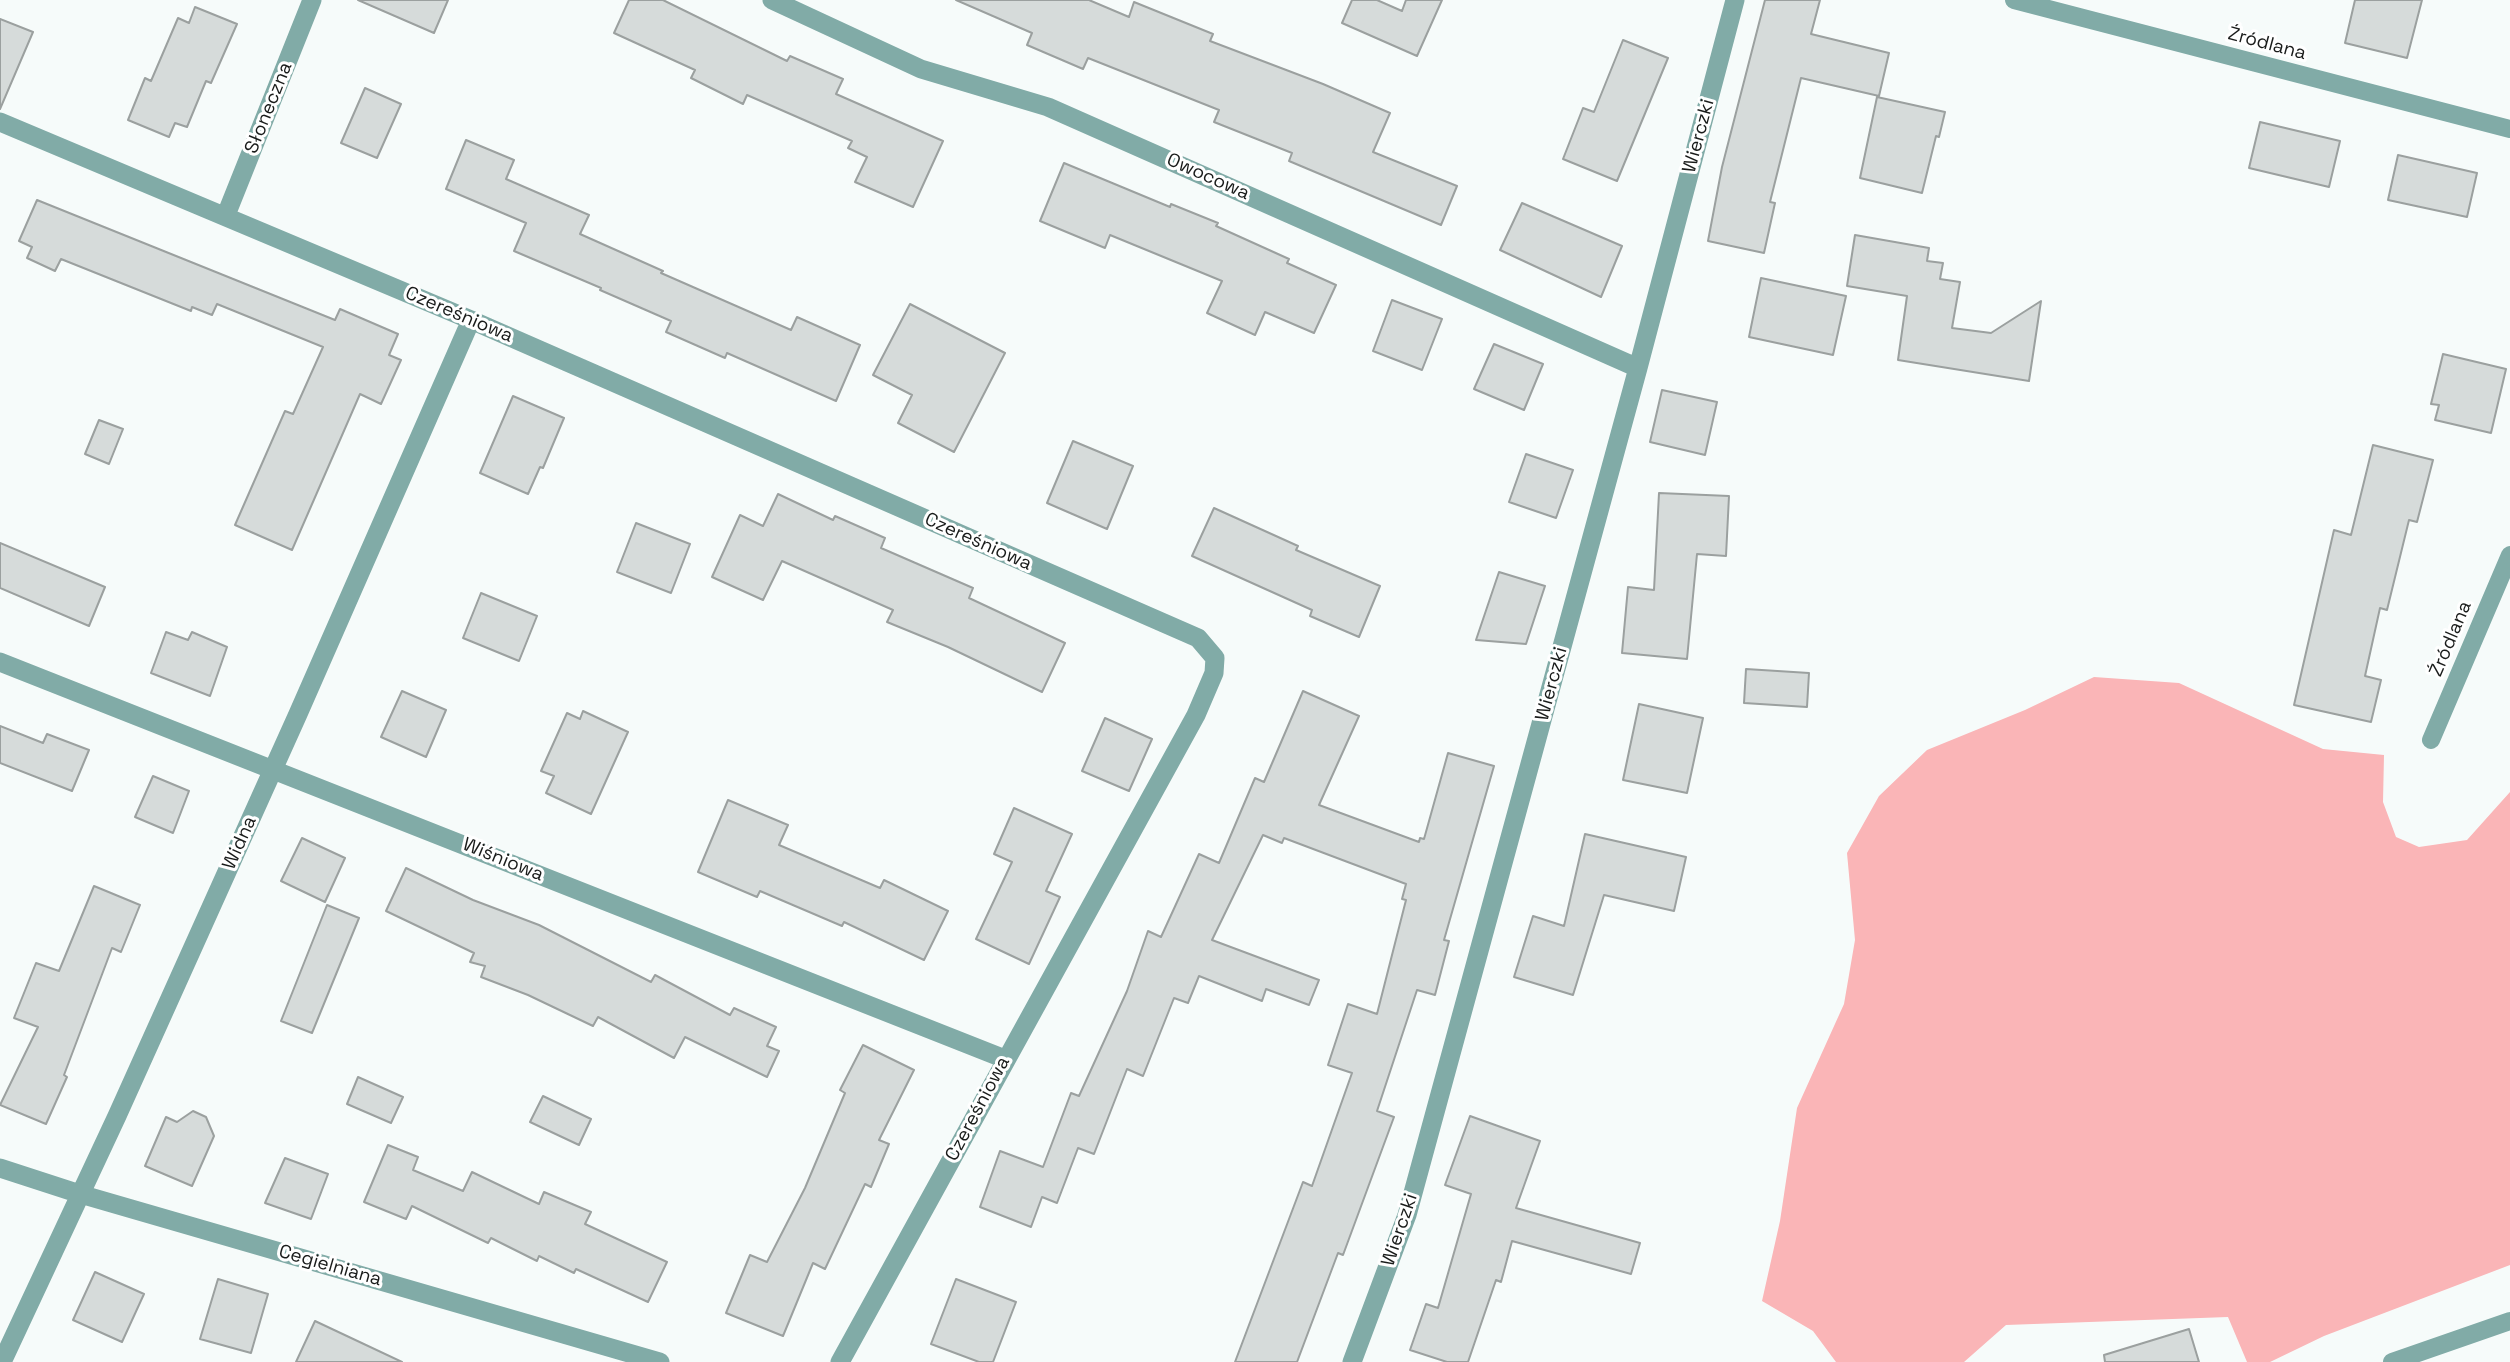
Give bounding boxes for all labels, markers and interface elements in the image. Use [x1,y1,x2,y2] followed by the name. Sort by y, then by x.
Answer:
[2225,23,2309,65] street label: Źródlana
[240,59,298,157] street label: Słoneczna
[1678,97,1720,175] street label: Wierczki
[1163,149,1253,205] street label: Owocowa
[402,282,516,348] street label: Czereśniowa
[921,508,1035,576] street label: Czereśniowa
[2425,598,2477,680] street label: Źródlana
[1531,645,1573,723] street label: Wierczki
[218,813,262,873] street label: Widna
[459,833,547,887] street label: Wiśniowa
[941,1053,1015,1165] street label: Czereśniowa
[1377,1191,1423,1269] street label: Wierczki
[276,1240,384,1292] street label: Cegielniana

